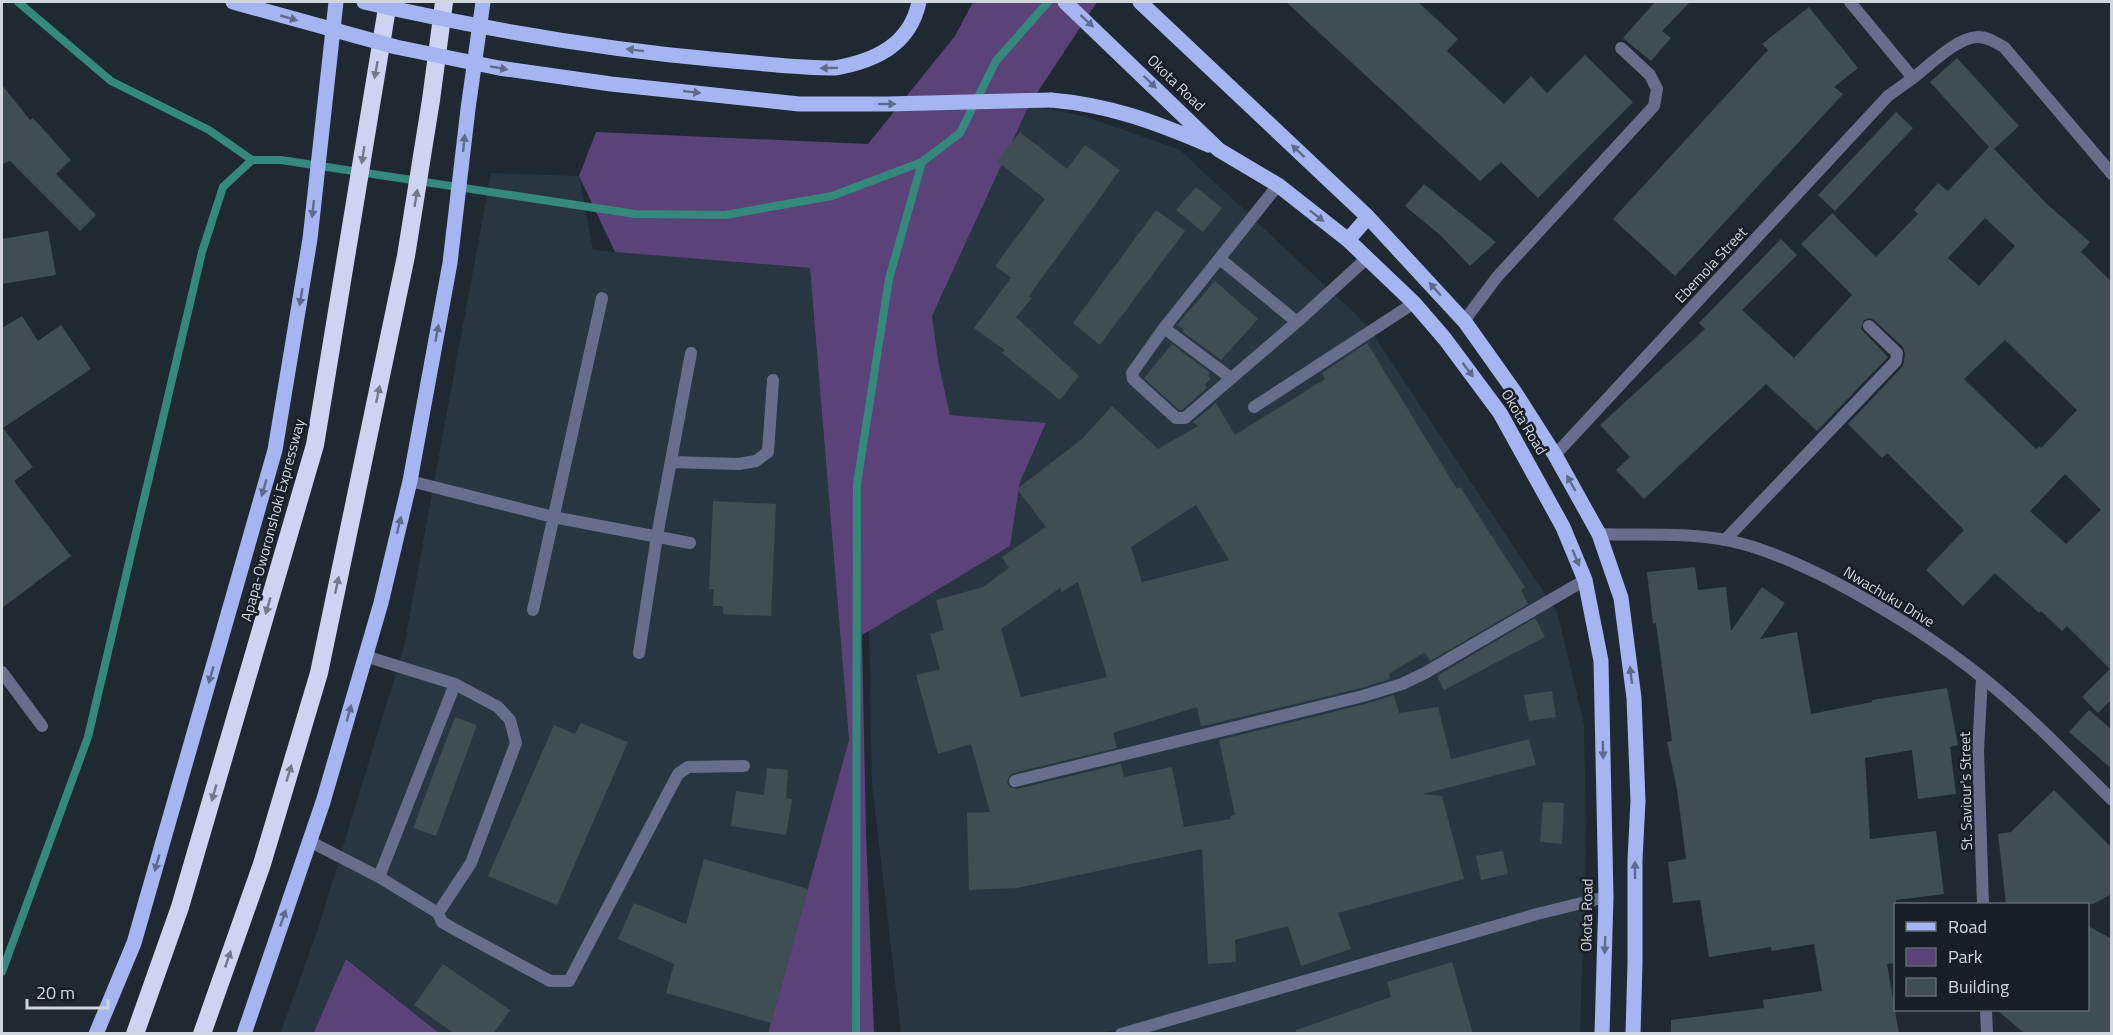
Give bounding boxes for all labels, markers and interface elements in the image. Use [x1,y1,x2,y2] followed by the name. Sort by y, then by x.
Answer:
[280,14,298,23] one-way arrow
[1079,14,1093,28] one-way arrow
[625,46,644,55] one-way arrow
[1142,49,1211,116] street label: Okota Road
[372,61,381,80] one-way arrow
[820,63,839,73] one-way arrow
[490,64,509,73] one-way arrow
[1142,75,1157,89] one-way arrow
[683,88,702,97] one-way arrow
[877,99,896,109] one-way arrow
[459,133,469,152] one-way arrow
[1292,144,1306,158] one-way arrow
[358,146,367,165] one-way arrow
[411,189,420,208] one-way arrow
[308,199,318,218] one-way arrow
[1309,210,1325,223] one-way arrow
[1669,221,1753,308] street label: Ebemola Street
[1429,282,1442,297] one-way arrow
[296,287,305,306] one-way arrow
[433,324,442,343] one-way arrow
[1462,361,1474,377] one-way arrow
[373,384,383,403] one-way arrow
[1496,384,1553,459] street label: Okota Road
[234,416,311,624] street label: Apapa-Oworonshoki Expressway
[1566,474,1576,491] one-way arrow
[259,479,268,497] one-way arrow
[395,515,405,534] one-way arrow
[1572,549,1581,567] one-way arrow
[1839,560,1939,633] street label: Nwachuku Drive
[333,575,343,594] one-way arrow
[263,597,272,615] one-way arrow
[205,666,215,685] one-way arrow
[1626,666,1636,685] one-way arrow
[345,704,354,722] one-way arrow
[1953,731,1978,851] street label: St. Saviour's Street
[1598,740,1608,759] one-way arrow
[285,764,294,782] one-way arrow
[209,784,218,802] one-way arrow
[152,854,161,872] one-way arrow
[1630,861,1640,880] one-way arrow
[1574,878,1599,952] street label: Okota Road
[1894,903,2089,1011] legend
[279,909,288,927] one-way arrow
[1948,913,1987,940] text: Road
[1600,935,1610,954] one-way arrow
[1948,943,1983,970] text: Park
[224,949,234,967] one-way arrow
[27,972,108,1010] scale bar
[1948,973,2009,1000] text: Building
[36,979,75,1006] text: 20 m

